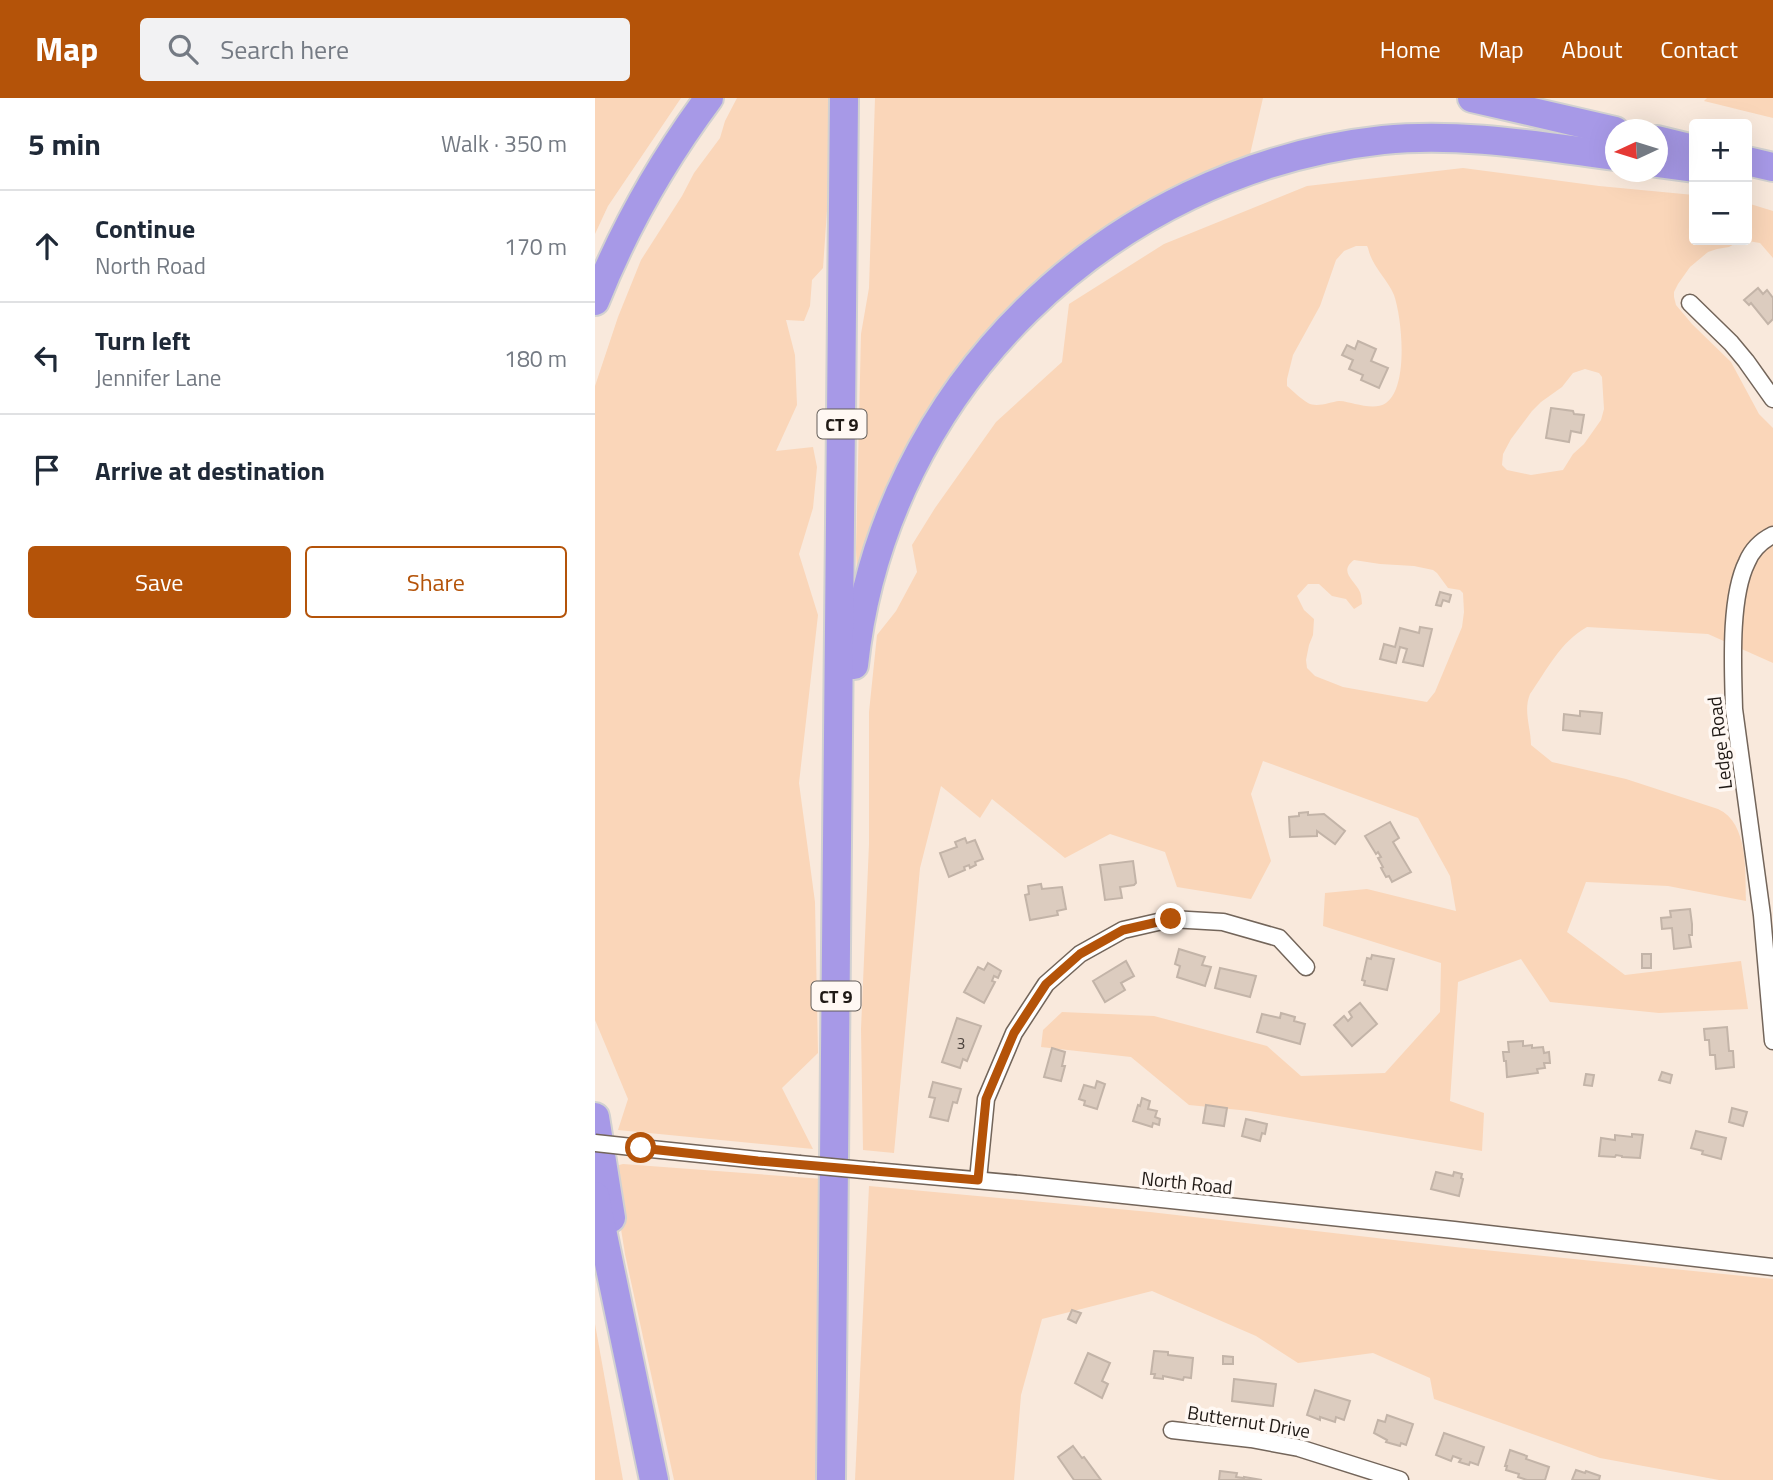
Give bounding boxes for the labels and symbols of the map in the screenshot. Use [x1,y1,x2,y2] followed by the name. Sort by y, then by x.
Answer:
[1605,119,1668,182] north arrow
[817,410,867,438] road number: CT 9
[1699,695,1739,791] street label: Ledge Road
[1155,903,1186,934] route end
[811,982,861,1010] road number: CT 9
[957,1031,965,1055] house number: 3
[625,1132,656,1163] route start
[1140,1163,1234,1201] street label: North Road
[1185,1397,1313,1445] street label: Butternut Drive

